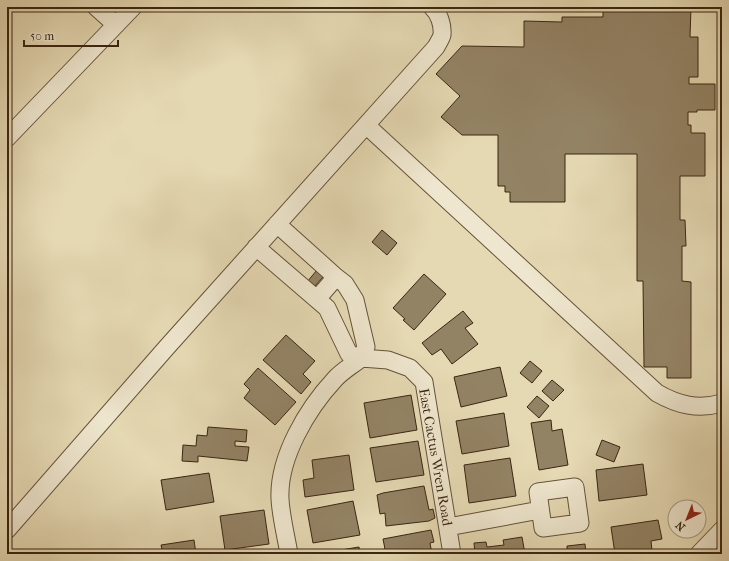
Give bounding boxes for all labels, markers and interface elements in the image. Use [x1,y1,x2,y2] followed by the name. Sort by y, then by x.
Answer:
[24,22,118,48] scale bar
[30,29,54,43] text: 50 m
[415,387,456,528] street label: East Cactus Wren Road
[667,499,707,539] north arrow
[673,518,688,534] text: N

